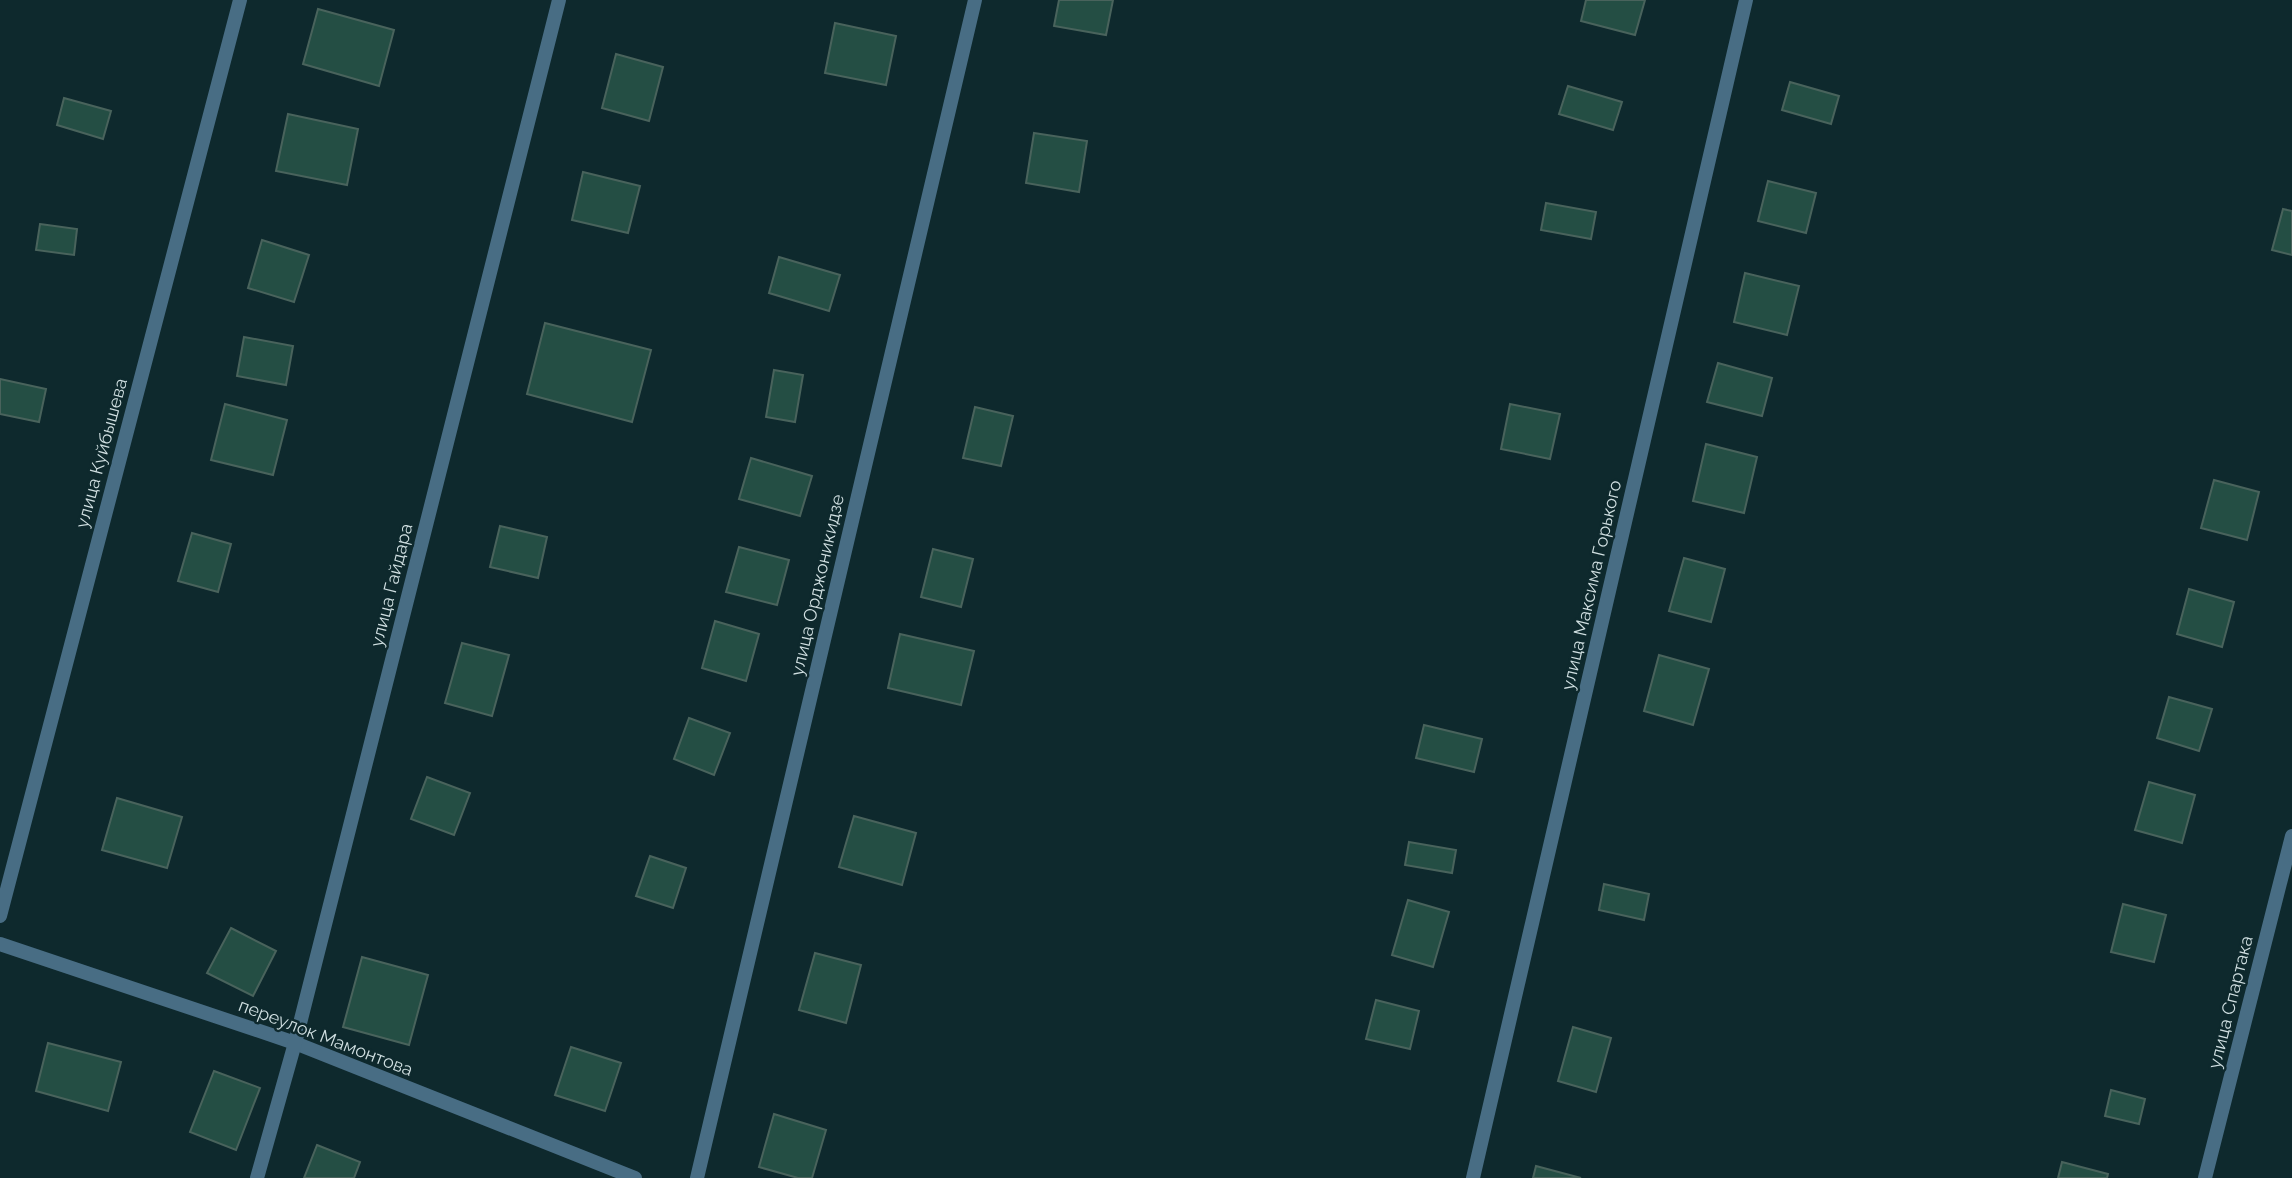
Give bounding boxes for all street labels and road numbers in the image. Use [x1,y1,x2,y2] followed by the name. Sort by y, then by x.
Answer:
[71,376,131,530] street label: улица Куйбышева
[1557,478,1625,692] street label: улица Максима Горького
[786,492,848,678] street label: улица Орджоникидзе
[366,521,416,649] street label: улица Гайдара
[2203,933,2257,1071] street label: улица Спартака
[236,994,416,1080] street label: переулок Мамонтова

